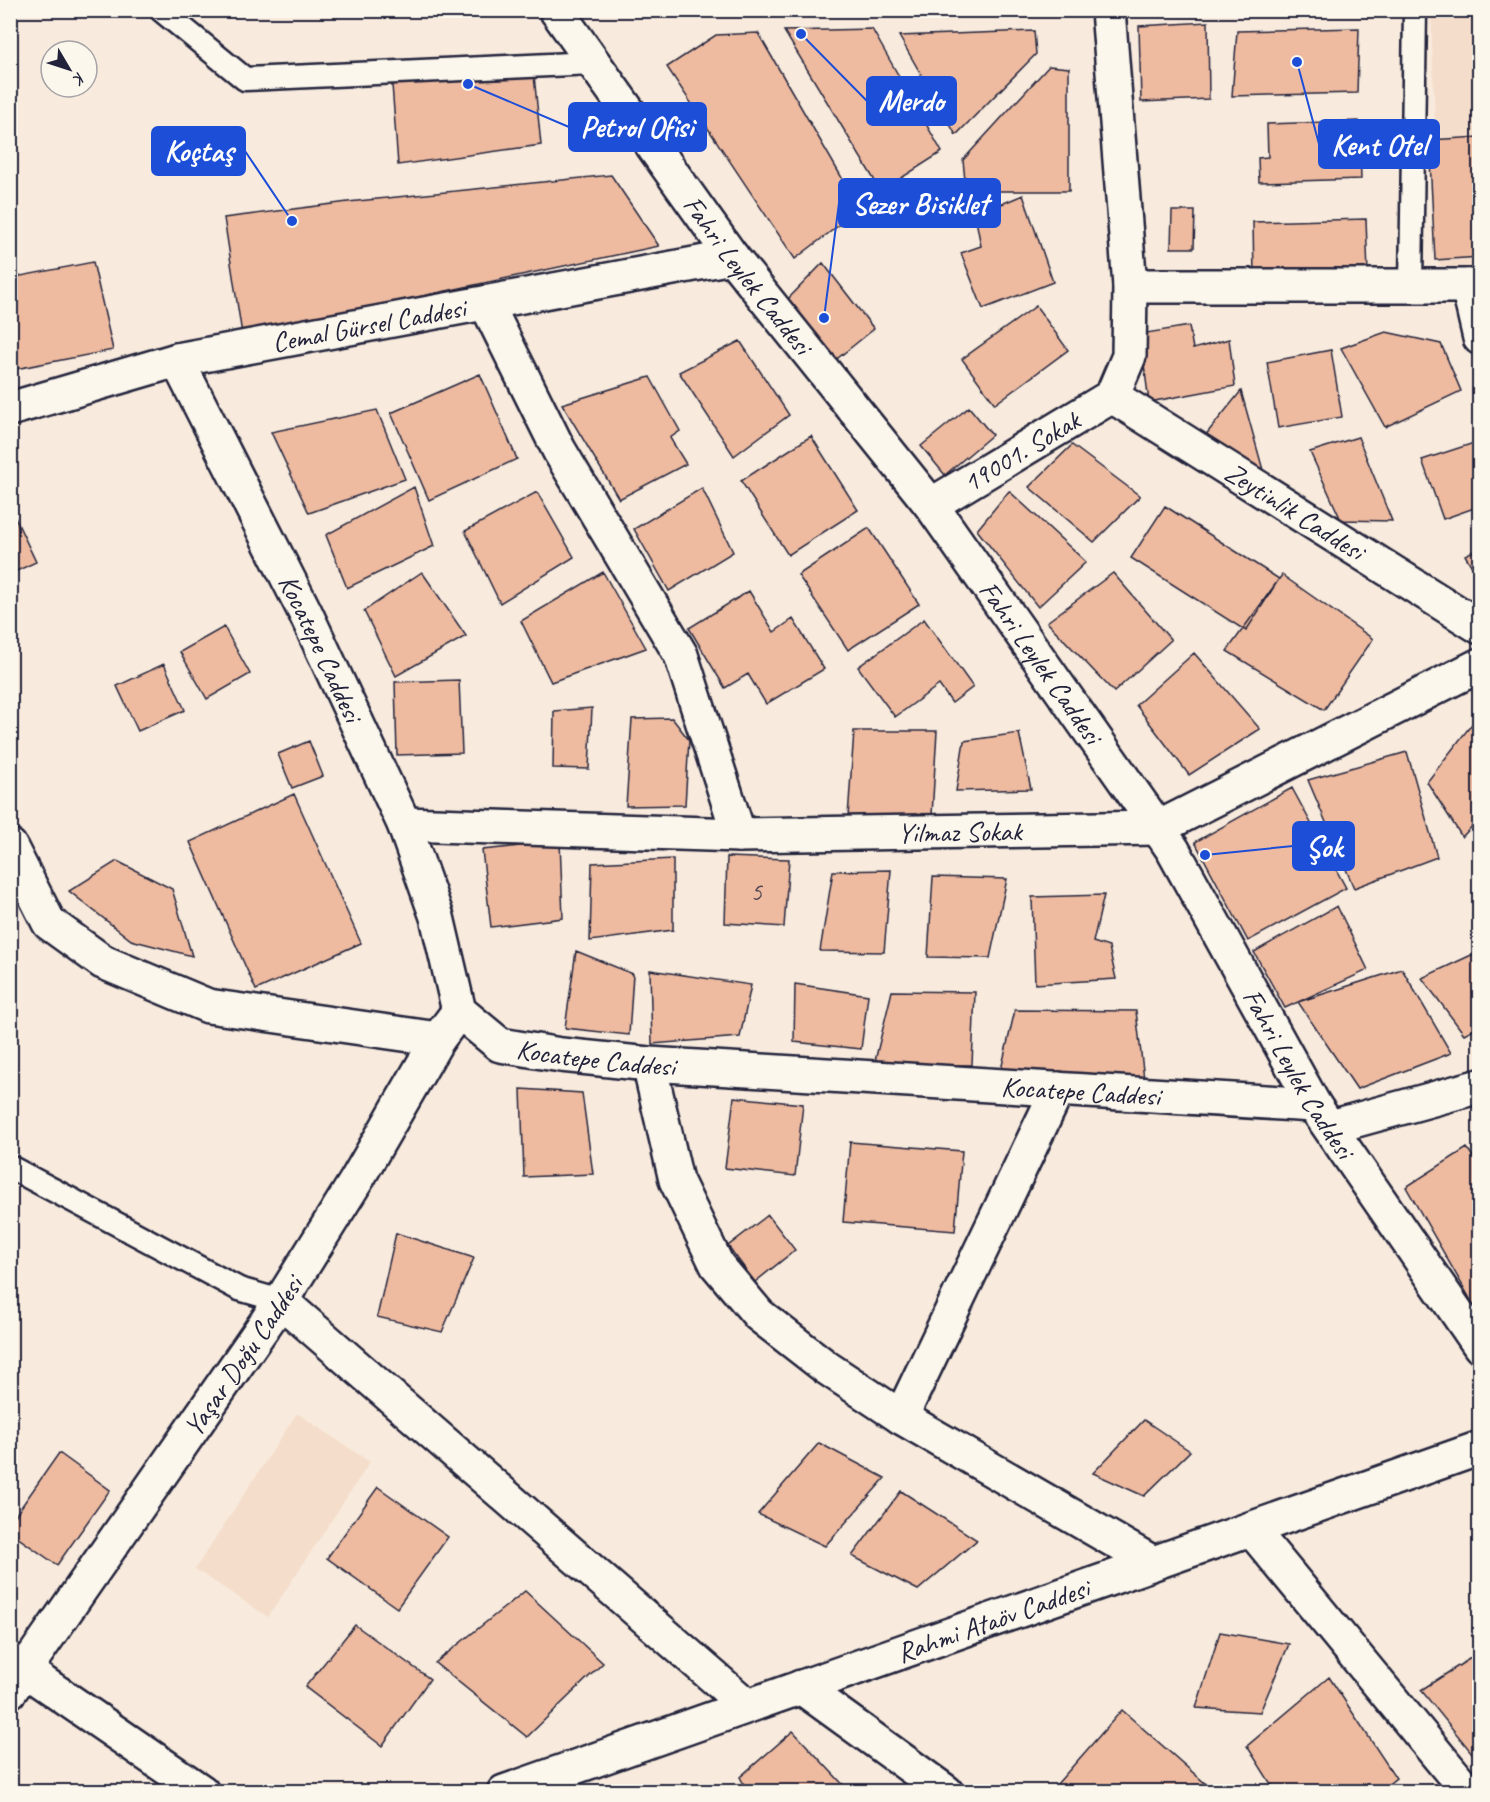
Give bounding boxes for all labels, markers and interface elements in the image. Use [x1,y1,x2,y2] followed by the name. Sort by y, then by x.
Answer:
[39,39,99,99] north arrow
[67,68,90,90] text: K
[867,77,956,125] callout: Merdo
[878,82,947,120] text: Merdo
[569,103,706,151] callout: Petrol Ofisi
[581,108,698,146] text: Petrol Ofisi
[1319,120,1439,168] callout: Kent Otel
[1331,126,1432,164] text: Kent Otel
[152,127,245,175] callout: Koçtaş
[165,132,236,170] text: Koçtaş
[839,179,1000,227] callout: Sezer Bisiklet
[852,185,993,223] text: Sezer Bisiklet
[676,189,822,364] street label: Fahri Leylek Caddesi
[269,289,472,360] street label: Cemal Gürsel Caddesi
[956,402,1088,500] street label: 19001. Sokak
[1219,455,1374,570] street label: Zeytinlik Caddesi
[271,569,372,731] street label: Kocatepe Caddesi
[972,574,1112,753] street label: Fahri Leylek Caddesi
[897,813,1024,850] street label: Yilmaz Sokak
[1293,822,1354,870] callout: Şok
[1306,828,1345,866] text: Şok
[750,875,763,908] house number: 5
[1235,982,1364,1168] street label: Fahri Leylek Caddesi
[514,1031,680,1084] street label: Kocatepe Caddesi
[1000,1069,1165,1114] street label: Kocatepe Caddesi
[176,1266,312,1443] street label: Yaşar Doğu Caddesi
[892,1569,1097,1670] street label: Rahmi Ataöv Caddesi

